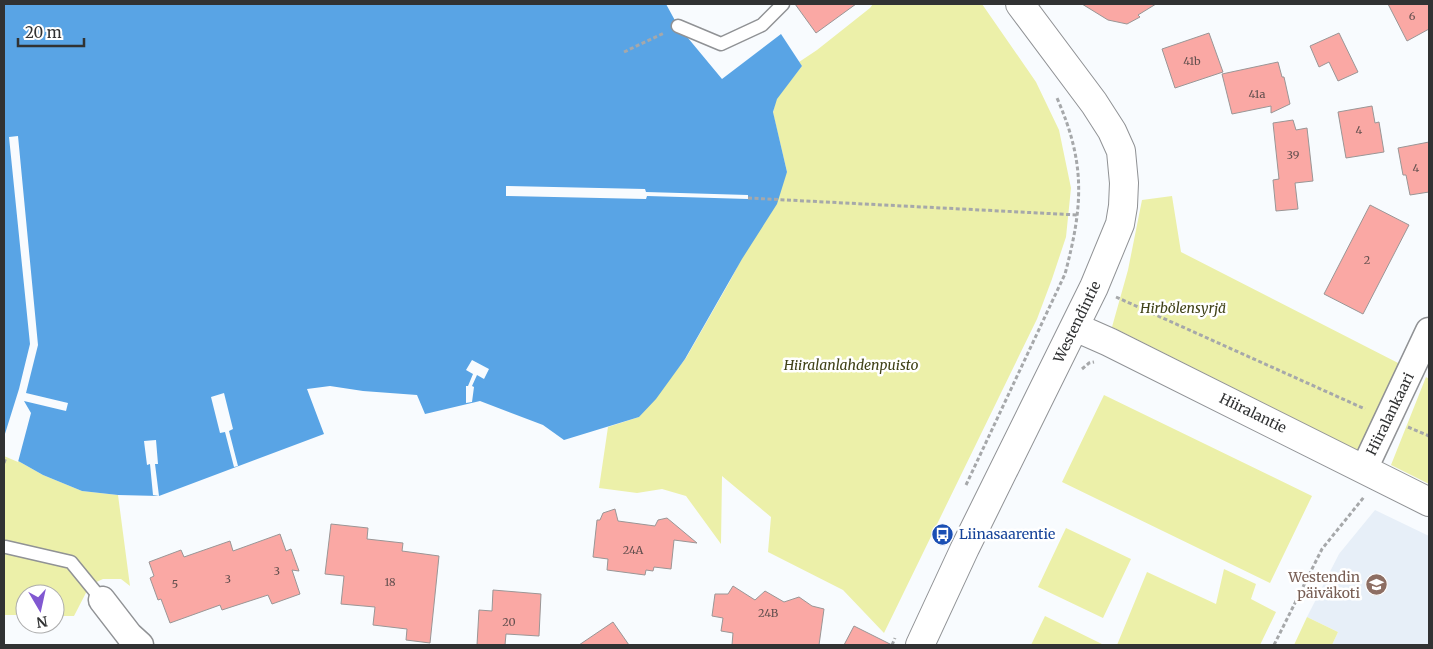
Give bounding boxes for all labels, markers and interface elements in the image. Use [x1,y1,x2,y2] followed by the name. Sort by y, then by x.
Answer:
[1409,9,1416,23] house number: 6
[18,15,84,47] scale bar
[25,23,62,42] text: 20 m
[1183,54,1201,68] house number: 41b
[1249,87,1266,101] house number: 41a
[1356,123,1363,137] house number: 4
[1287,148,1300,162] house number: 39
[1413,161,1420,175] house number: 4
[1364,253,1370,267] house number: 2
[1049,278,1105,367] street label: Westendintie
[1139,299,1226,317] park label: Hirbölensyrjä
[783,356,918,374] park label: Hiiralanlahdenpuisto
[1362,369,1418,458] street label: Hiiralankaari
[1217,389,1289,437] street label: Hiiralantie
[931,522,955,546] bus stop icon: Liinasaarentie
[959,525,1055,543] place label: Liinasaarentie
[623,543,644,557] house number: 24A
[274,564,280,578] house number: 3
[1287,568,1360,602] place label: Westendin päiväkoti
[225,572,231,586] house number: 3
[1364,573,1388,597] school or university icon: Westendin päiväkoti
[384,575,396,589] house number: 18
[172,577,178,591] house number: 5
[15,584,65,634] north arrow
[758,606,779,620] house number: 24B
[35,612,49,632] text: N
[502,615,516,629] house number: 20

